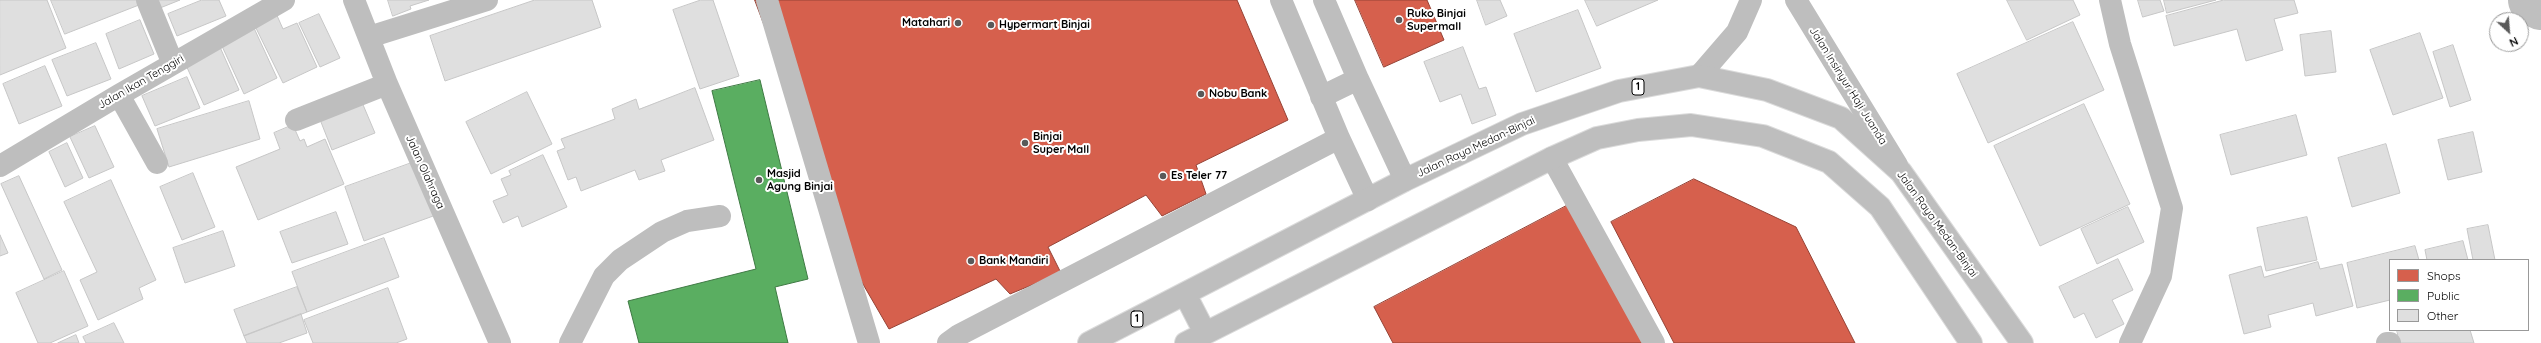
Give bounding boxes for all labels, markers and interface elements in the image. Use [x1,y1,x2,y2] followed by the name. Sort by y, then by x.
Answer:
[1407,7,1466,33] place label: Ruko Binjai Supermall
[2489,12,2529,52] north arrow
[1394,15,1404,25] marker: Ruko Binjai Supermall
[902,16,950,30] place label: Matahari
[953,18,963,28] marker: Matahari
[999,18,1090,32] place label: Hypermart Binjai
[986,20,996,30] marker: Hypermart Binjai
[1806,25,1890,147] street label: Jalan Insinyur Haji Juanda
[2507,34,2521,50] text: N
[96,52,186,112] street label: Jalan Ikan Tenggiri
[1632,79,1644,95] road number: 1
[1209,87,1267,101] place label: Nobu Bank
[1196,89,1206,99] marker: Nobu Bank
[1415,114,1537,180] street label: Jalan Raya Medan-Binjai
[1033,130,1089,156] place label: Binjai Super Mall
[403,133,447,211] street label: Jalan Olahraga
[1020,138,1030,148] marker: Binjai Super Mall
[767,167,833,193] place label: Masjid Agung Binjai
[1894,168,1980,280] street label: Jalan Raya Medan-Binjai
[1171,169,1227,183] place label: Es Teler 77
[1158,171,1168,181] marker: Es Teler 77
[754,175,764,185] marker: Masjid Agung Binjai
[979,254,1048,268] place label: Bank Mandiri
[966,256,976,266] marker: Bank Mandiri
[2389,259,2529,331] legend
[2427,268,2461,283] text: Shops
[2427,288,2460,303] text: Public
[2427,308,2458,323] text: Other
[1131,311,1143,327] road number: 1

